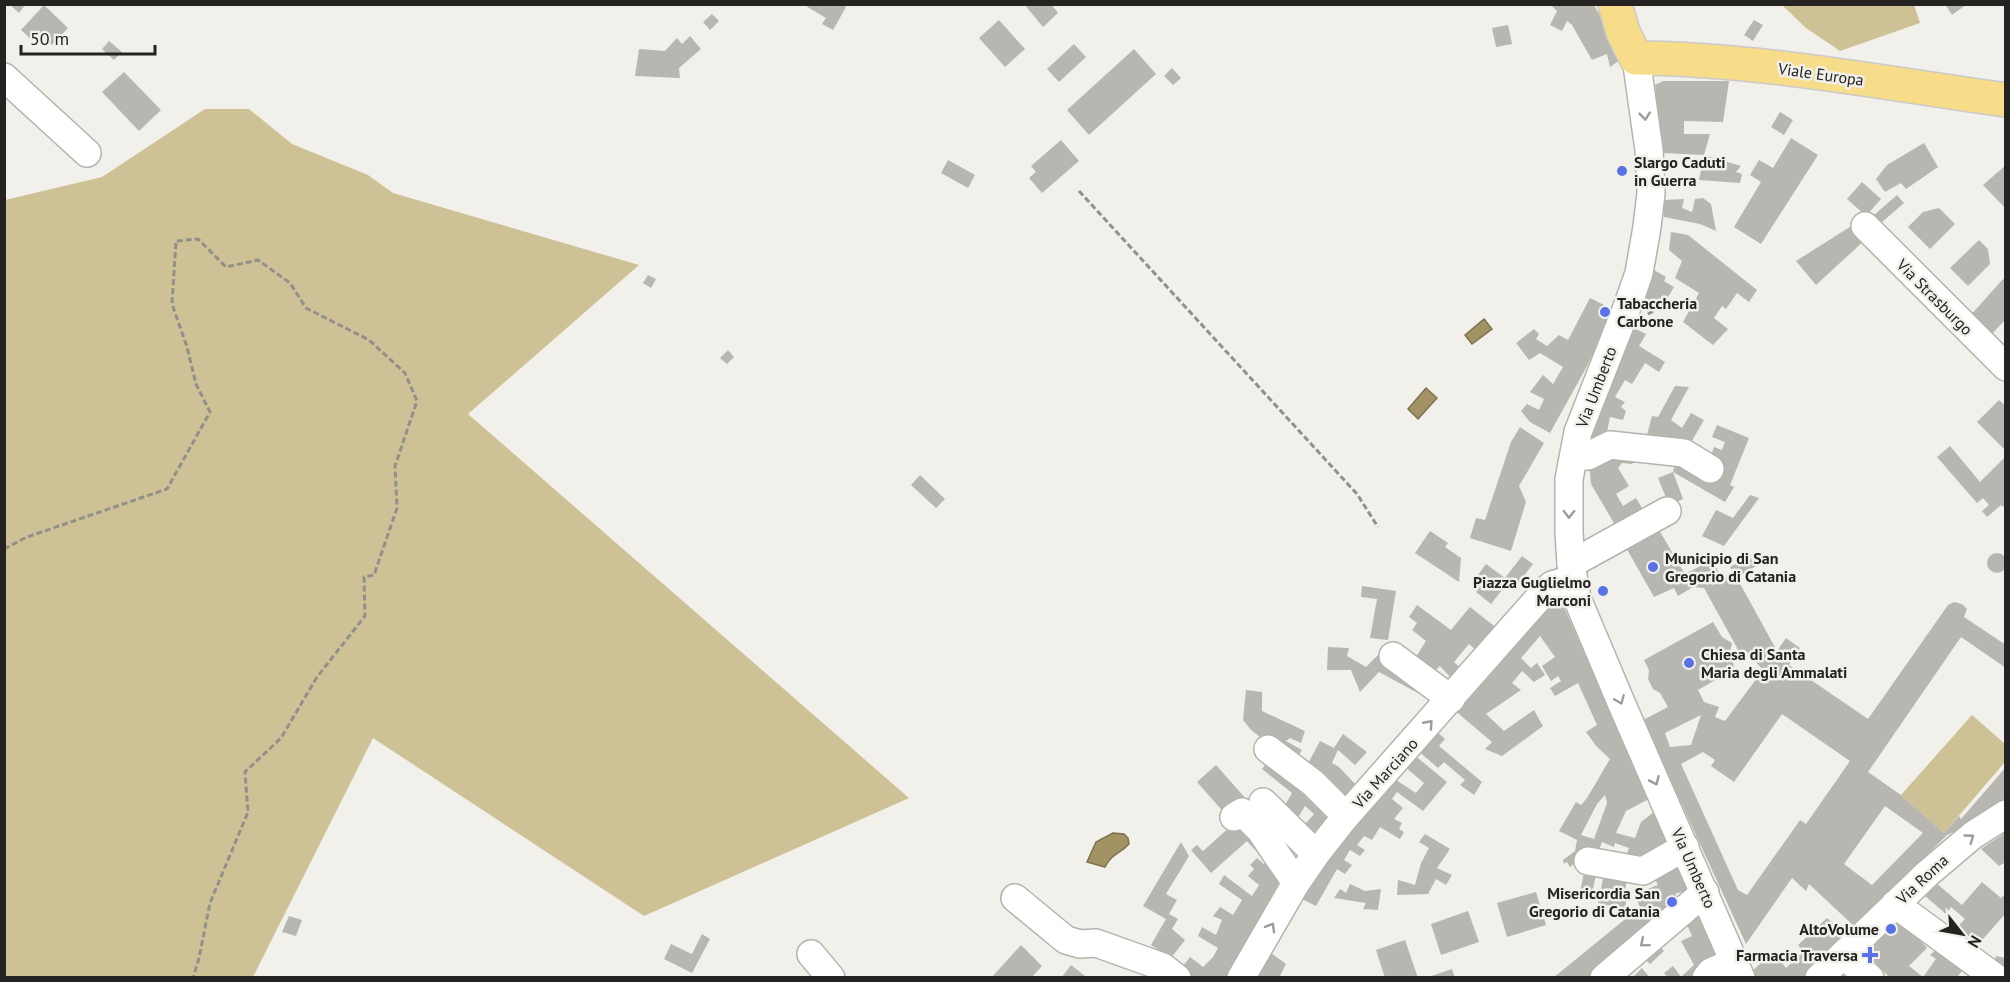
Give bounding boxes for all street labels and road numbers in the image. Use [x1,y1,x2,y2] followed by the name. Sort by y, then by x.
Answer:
[1776,58,1865,90] street label: Viale Europa
[1892,254,1977,339] street label: Via Strasburgo
[1571,343,1621,431] street label: Via Umberto
[1347,733,1422,813] street label: Via Marciano
[1667,824,1721,911] street label: Via Umberto
[1891,850,1952,909] street label: Via Roma

